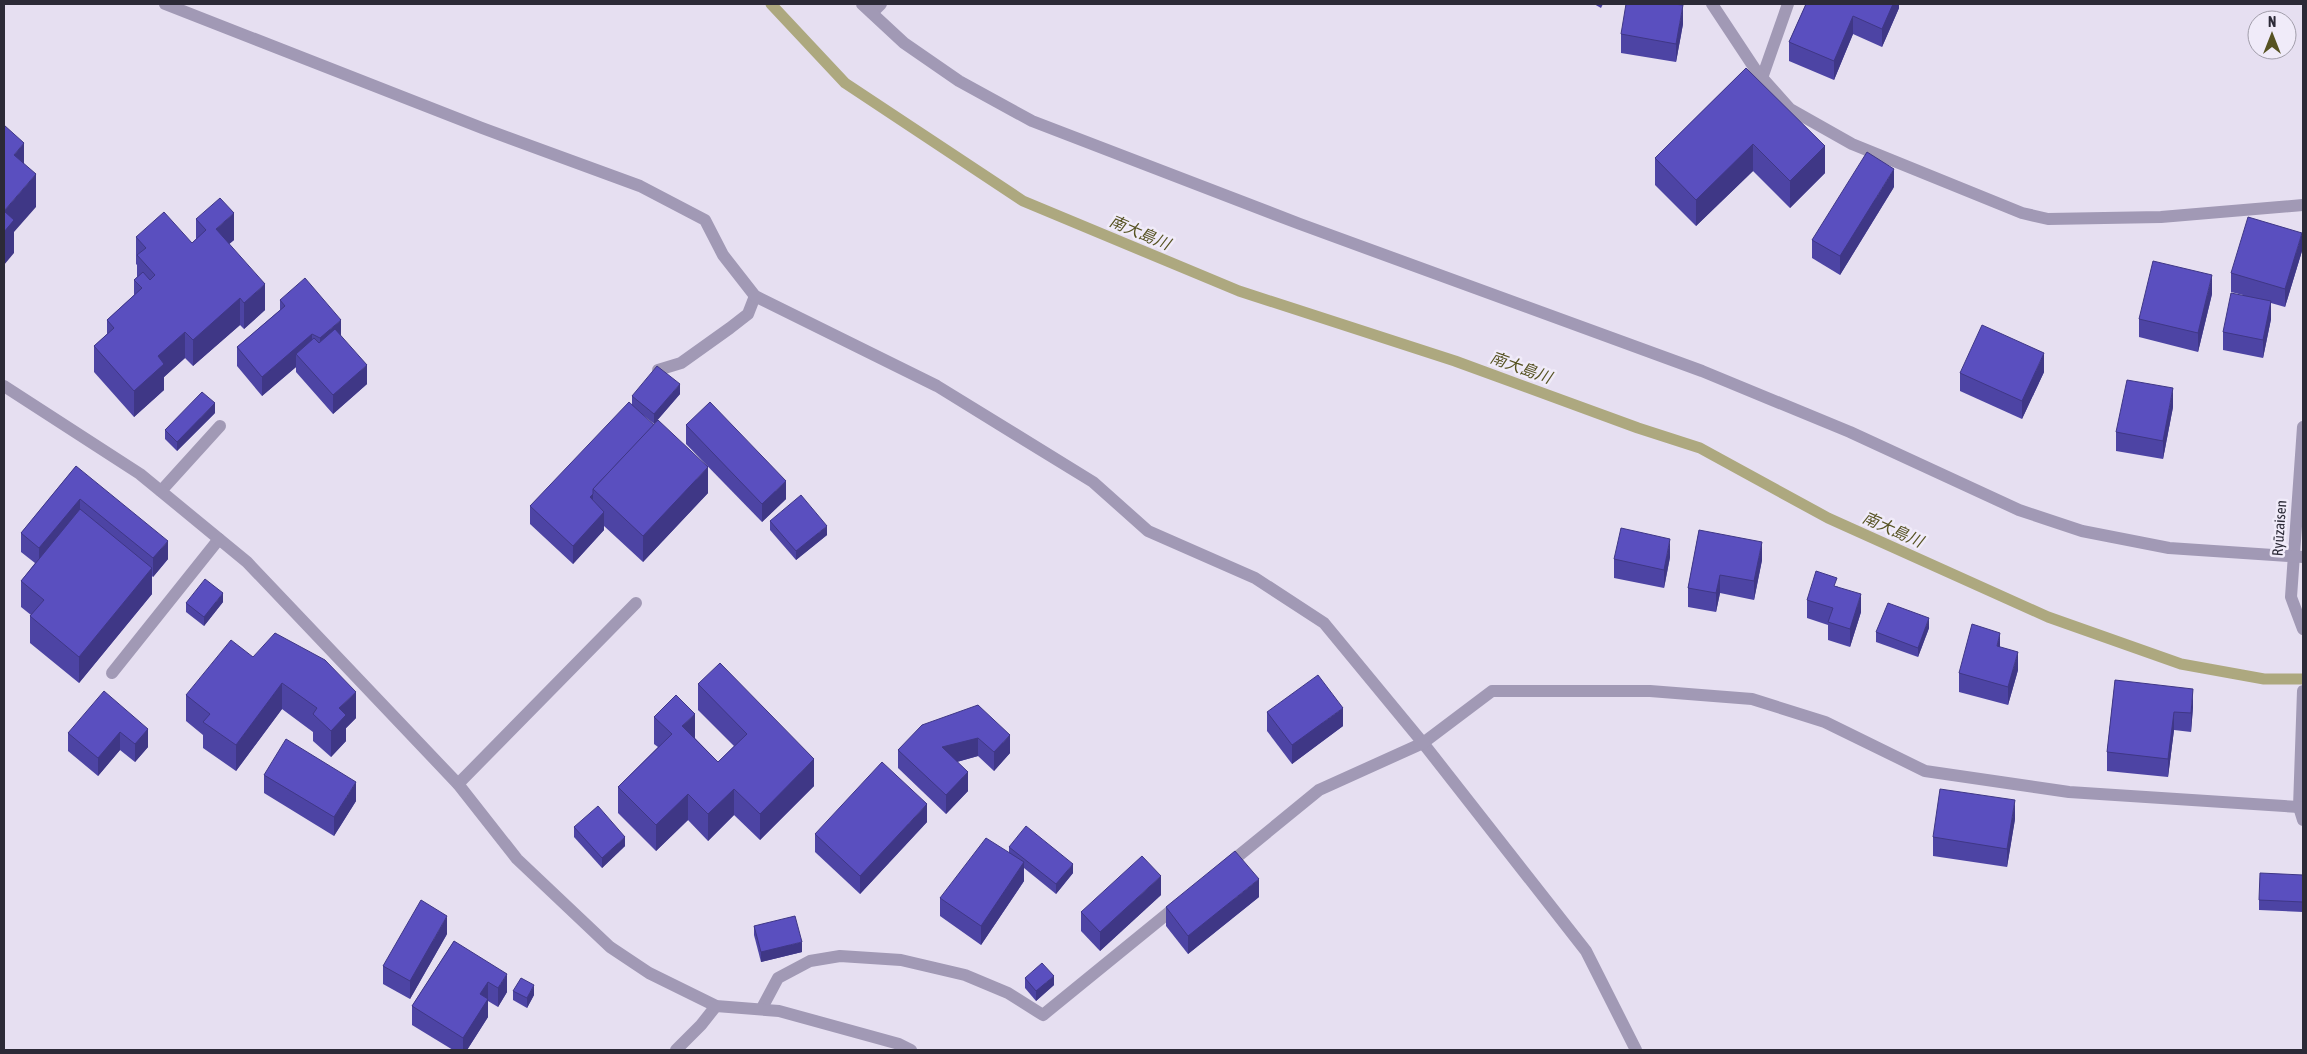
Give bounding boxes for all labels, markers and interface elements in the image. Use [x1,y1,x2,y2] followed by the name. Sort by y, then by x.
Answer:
[2247,10,2297,60] north arrow
[2268,14,2276,30] text: N
[1107,211,1175,254] water label: 南大島川
[1488,348,1556,387] water label: 南大島川
[2269,499,2289,557] street label: Ryūzaisen
[1860,508,1928,551] water label: 南大島川

